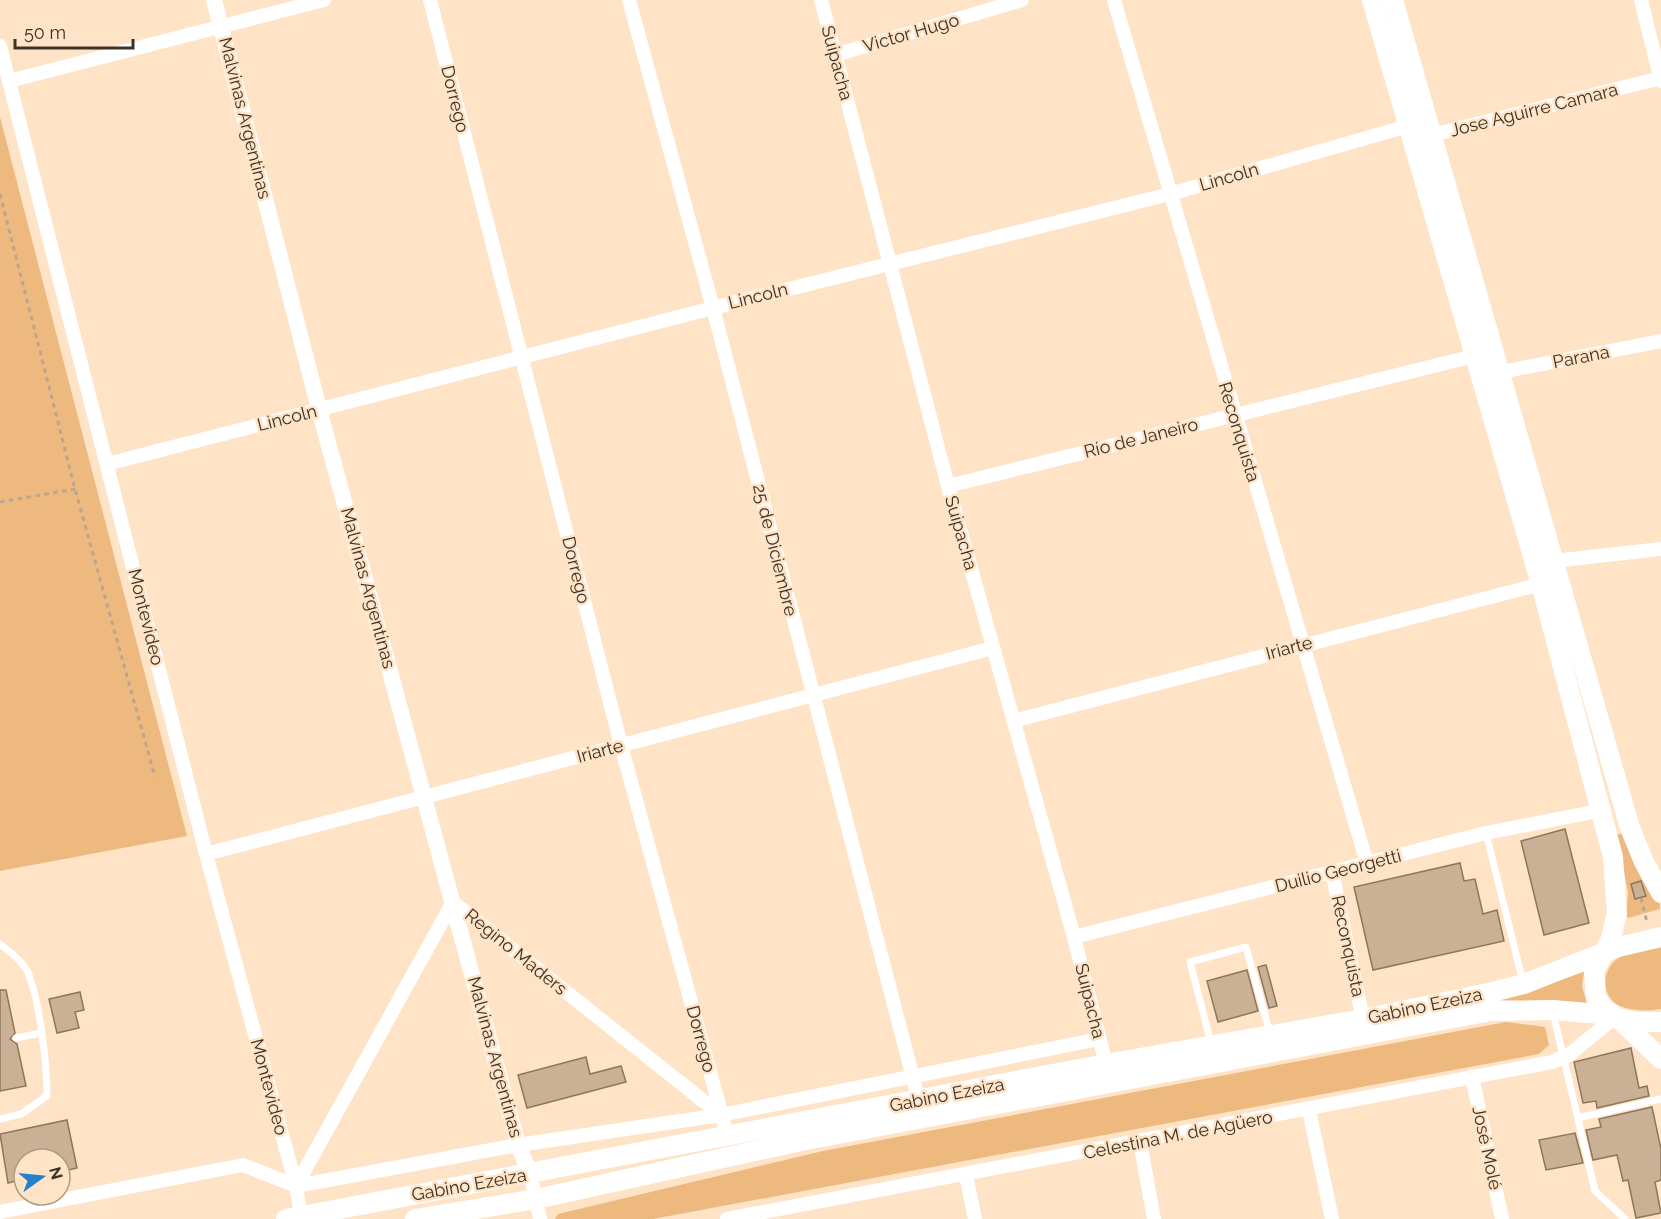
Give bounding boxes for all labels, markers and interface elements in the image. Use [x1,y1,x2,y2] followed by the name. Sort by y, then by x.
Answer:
[860,9,962,56] street label: Victor Hugo
[15,12,134,50] scale bar
[24,22,66,43] text: 50 m
[817,23,858,103] street label: Suipacha
[215,35,276,201] street label: Malvinas Argentinas
[437,63,474,135] street label: Dorrego
[1448,78,1620,141] street label: Jose Aguirre Camara
[1197,158,1261,195] street label: Lincoln
[726,278,790,313] street label: Lincoln
[1551,341,1611,372] street label: Parana
[1214,379,1265,484] street label: Reconquista
[255,400,319,435] street label: Lincoln
[1082,413,1200,462] street label: Río de Janeiro
[749,482,802,619] street label: 25 de Diciembre
[941,493,982,573] street label: Suipacha
[337,505,400,671] street label: Malvinas Argentinas
[558,534,595,606] street label: Dorrego
[124,566,169,668] street label: Montevideo
[1263,631,1315,664] street label: Iriarte
[574,734,626,767] street label: Iriarte
[1273,845,1403,896] street label: Duilio Georgetti
[1327,893,1369,999] street label: Reconquista
[461,904,572,999] street label: Regino Maders
[1071,961,1110,1041] street label: Suipacha
[464,974,527,1140] street label: Malvinas Argentinas
[1366,983,1484,1028] street label: Gabino Ezeiza
[682,1003,721,1075] street label: Dorrego
[247,1036,293,1138] street label: Montevideo
[888,1073,1006,1116] street label: Gabino Ezeiza
[1468,1104,1507,1192] street label: José Molé
[1081,1106,1275,1163] street label: Celestina M. de Agüero
[12,1147,72,1207] north arrow
[410,1164,528,1205] street label: Gabino Ezeiza
[45,1165,67,1182] text: N

